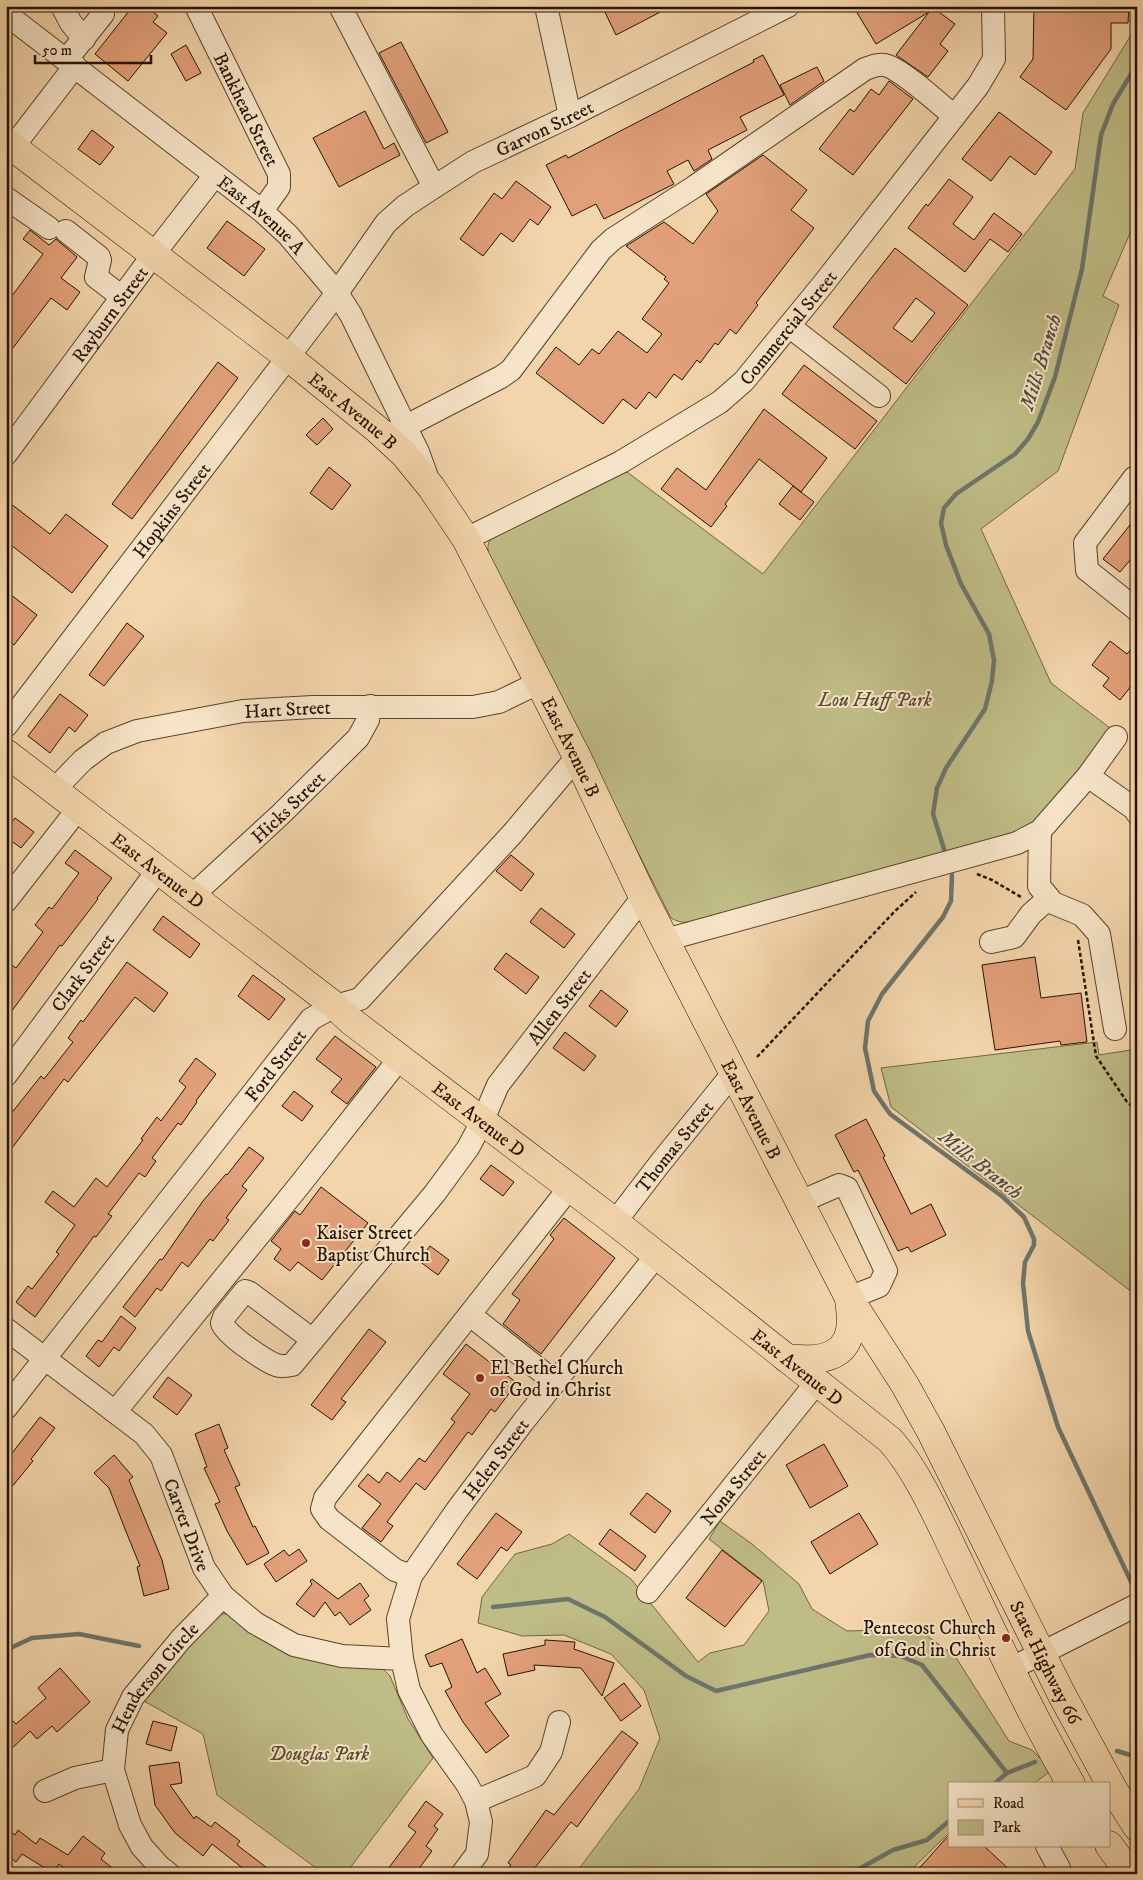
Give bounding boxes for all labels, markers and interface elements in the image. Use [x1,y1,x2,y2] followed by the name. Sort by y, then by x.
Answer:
[35,32,151,64] scale bar
[42,41,72,60] text: 50 m
[208,49,283,170] street label: Bankhead Street
[493,96,598,162] street label: Garvon Street
[212,171,310,260] street label: East Avenue A
[68,262,154,368] street label: Rayburn Street
[735,266,842,390] street label: Commercial Street
[1014,312,1068,415] water label: Mills Branch
[303,368,402,455] street label: East Avenue B
[129,459,216,563] street label: Hopkins Street
[817,689,932,712] park label: Lou Huff Park
[535,693,604,801] street label: East Avenue B
[244,697,331,724] street label: Hart Street
[247,767,331,849] street label: Hicks Street
[106,828,208,914] street label: East Avenue D
[47,929,120,1017] street label: Clark Street
[523,964,597,1050] street label: Allen Street
[241,1025,312,1107] street label: Ford Street
[715,1056,786,1163] street label: East Avenue B
[427,1077,529,1163] street label: East Avenue D
[632,1097,719,1198] street label: Thomas Street
[932,1124,1027,1205] water label: Mills Branch
[316,1222,430,1267] place label: Kaiser Street Baptist Church
[300,1237,312,1249] marker: Kaiser Street Baptist Church
[746,1325,848,1412] street label: East Avenue D
[490,1357,624,1402] place label: El Bethel Church of God in Christ
[474,1372,486,1384] marker: El Bethel Church of God in Christ
[458,1415,535,1505] street label: Helen Street
[696,1445,771,1531] street label: Nona Street
[158,1475,214,1575] street label: Carver Drive
[1004,1597,1086,1730] street label: State Highway 66
[863,1617,996,1662] place label: Pentecost Church of God in Christ
[107,1618,204,1737] street label: Henderson Circle
[1000,1632,1012,1644] marker: Pentecost Church of God in Christ
[269,1743,369,1766] park label: Douglas Park
[948,1782,1110,1848] legend
[993,1794,1025,1813] text: Road
[993,1818,1022,1837] text: Park

